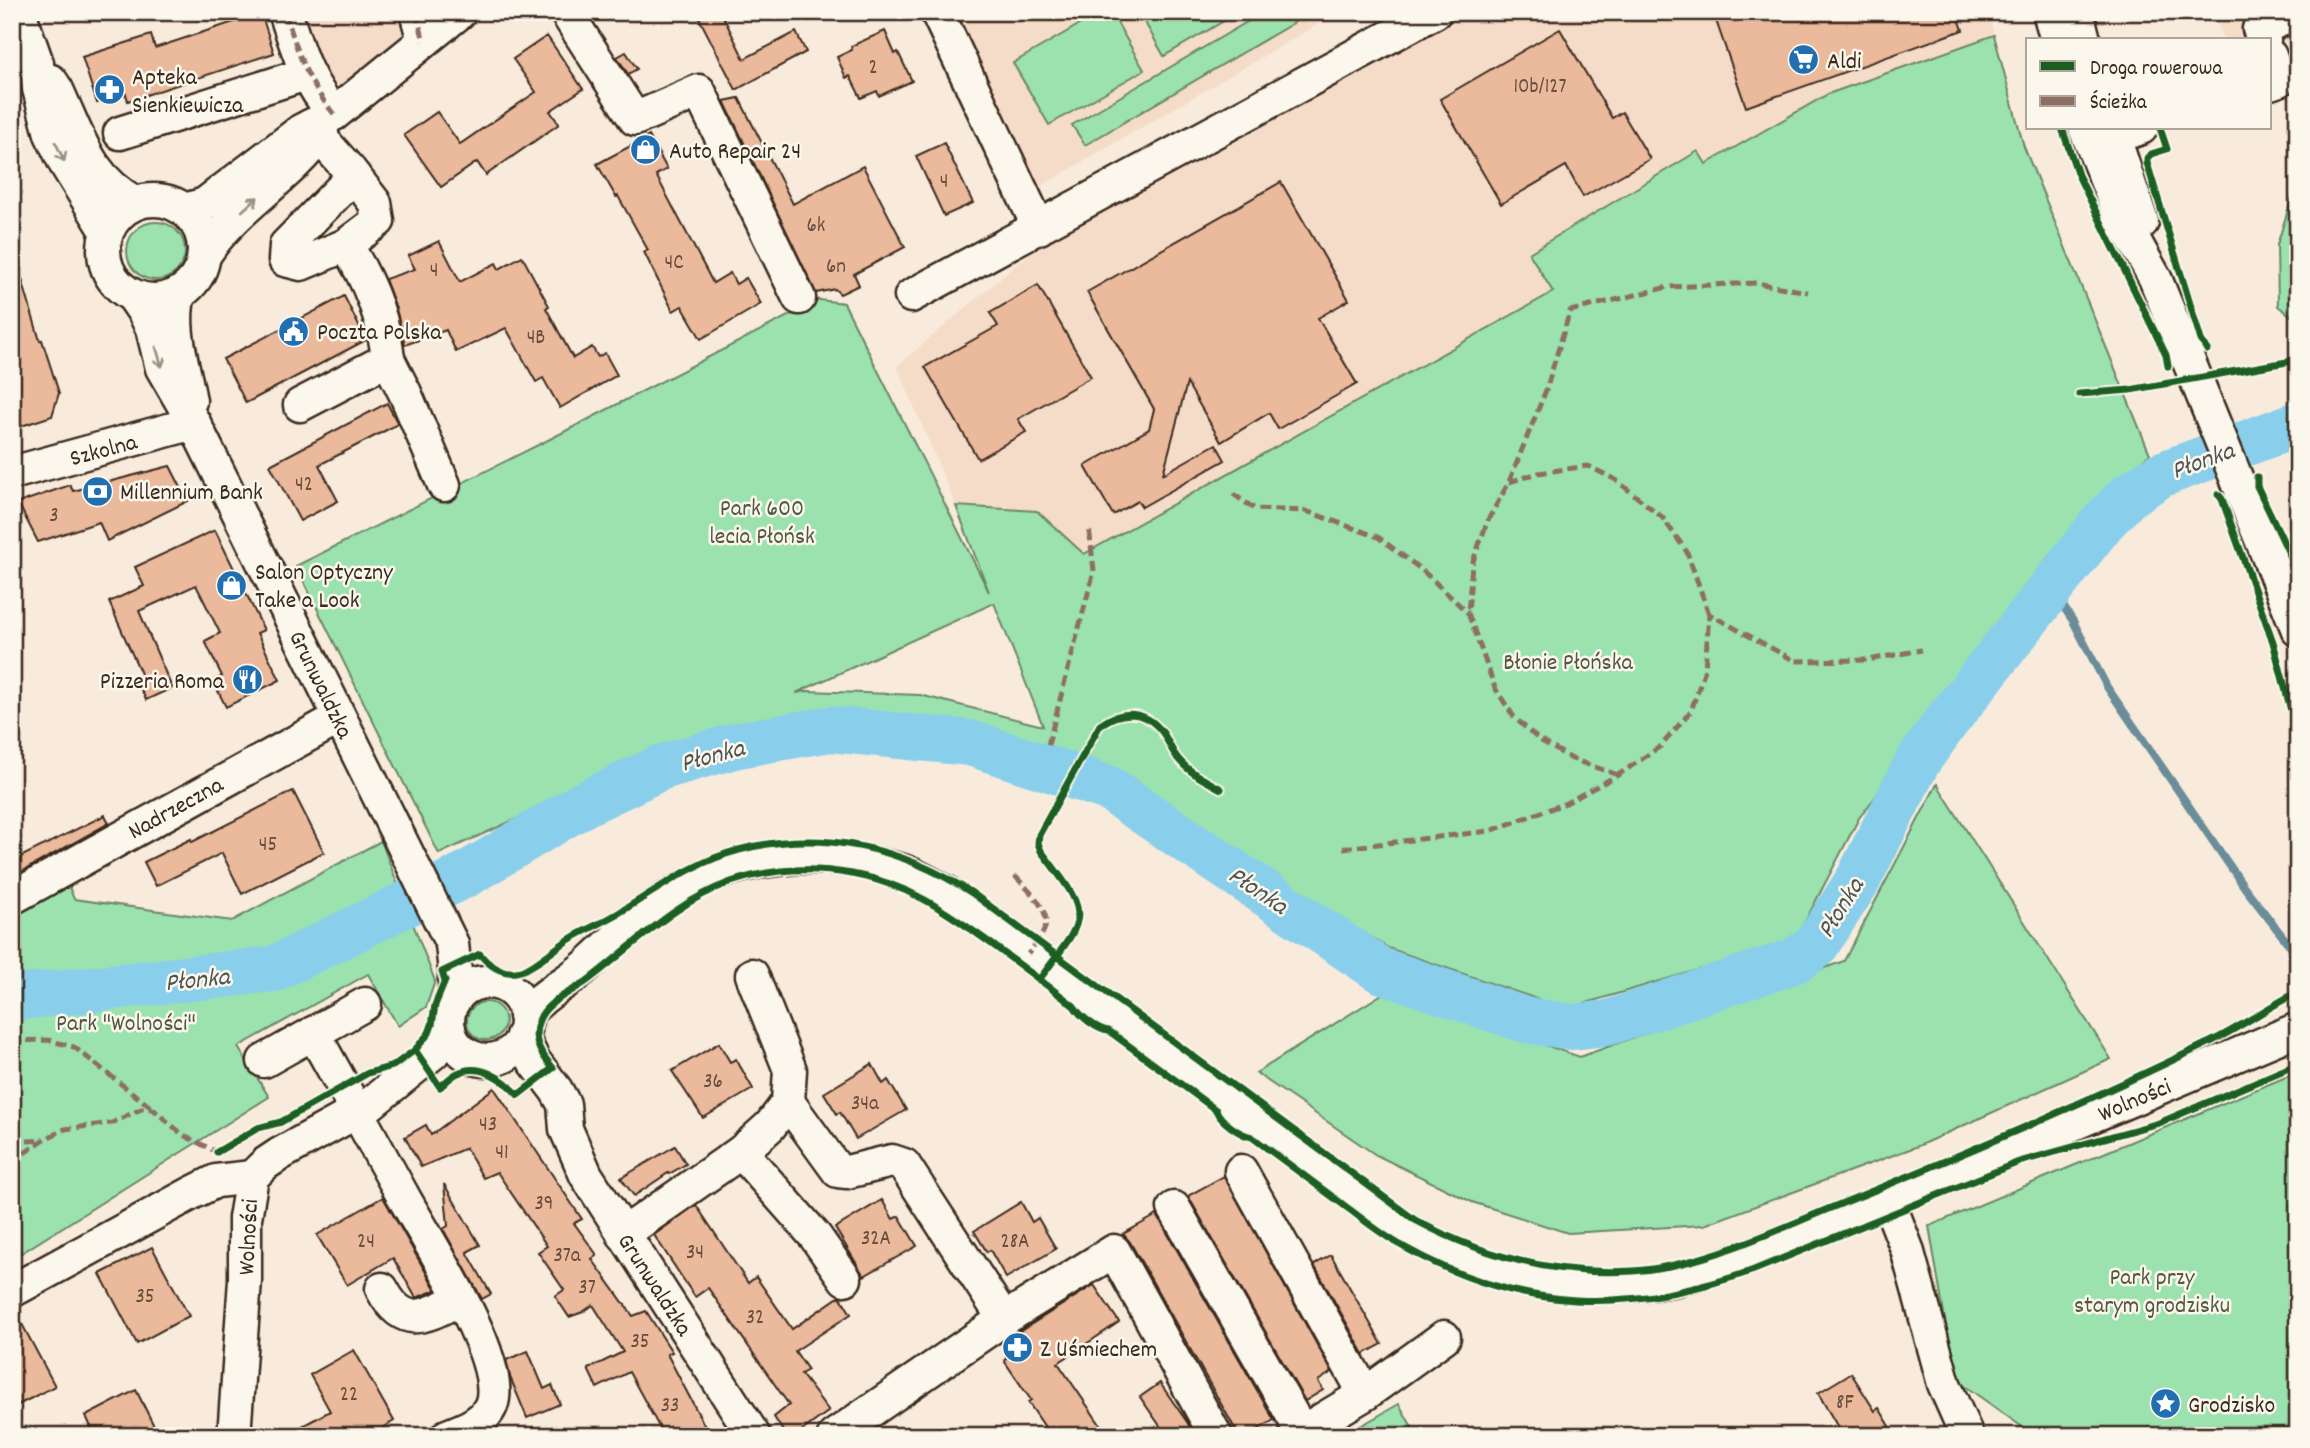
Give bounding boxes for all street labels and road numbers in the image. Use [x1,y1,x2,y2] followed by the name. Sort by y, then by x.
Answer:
[66,426,142,477] street label: Szkolna
[279,626,360,746] street label: Grunwaldzka
[123,769,231,850] street label: Nadrzeczna
[2093,1071,2177,1132] street label: Wolności
[231,1198,269,1276] street label: Wolności
[608,1228,700,1344] street label: Grunwaldzka

